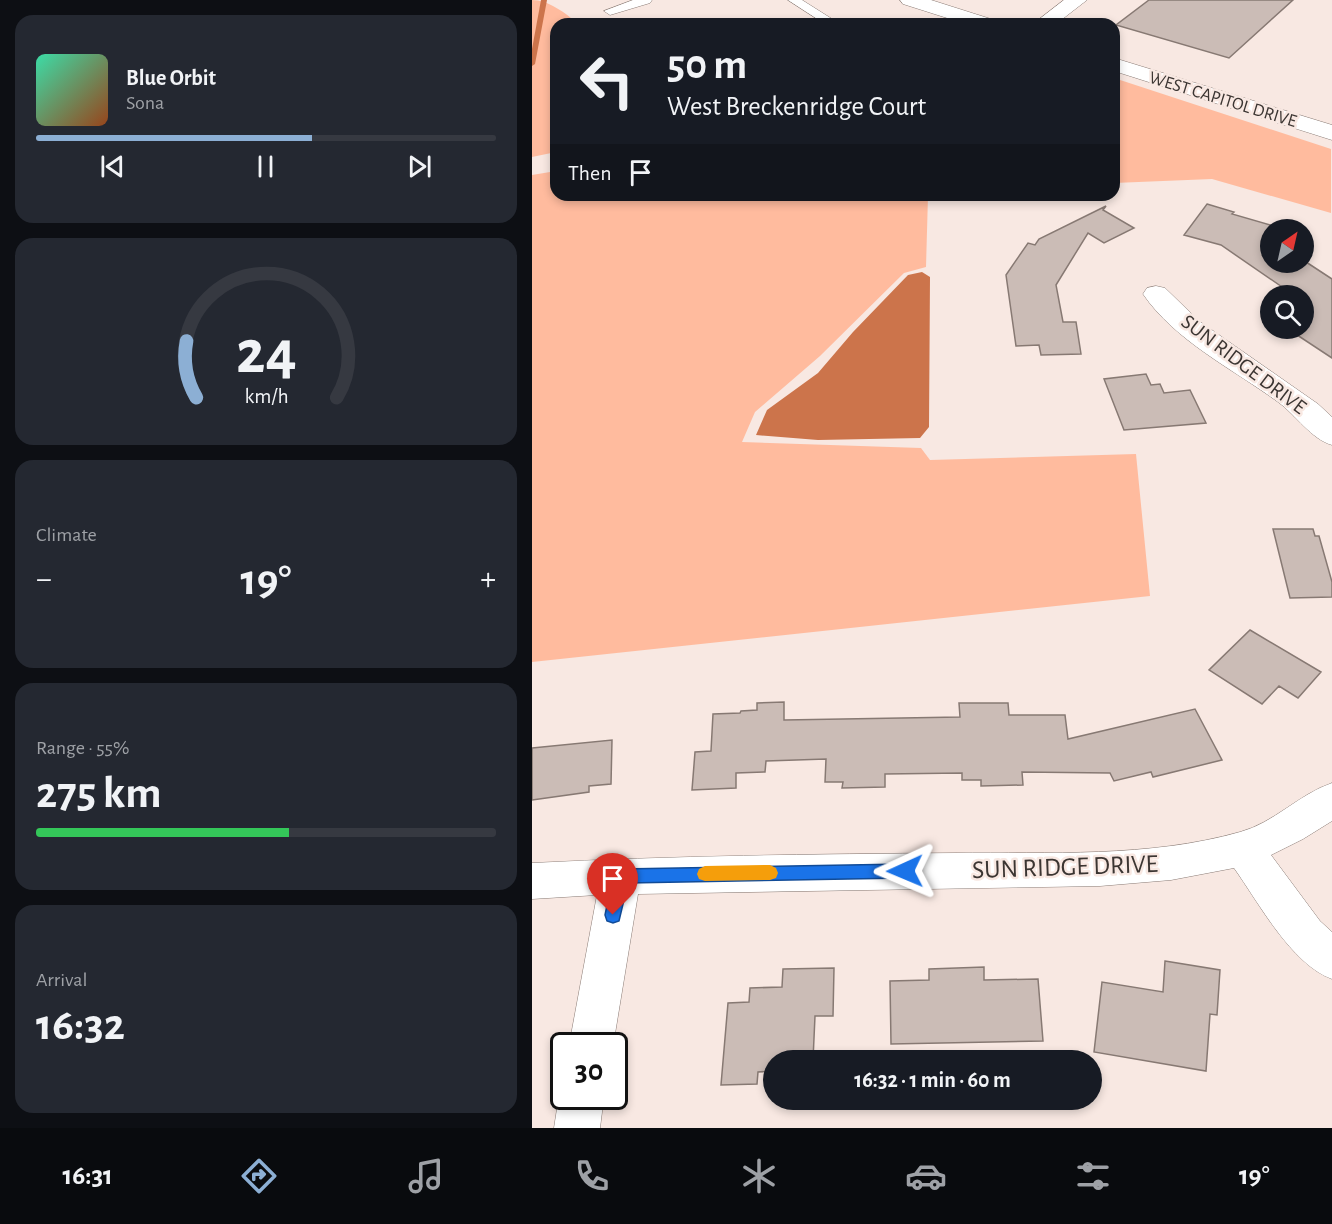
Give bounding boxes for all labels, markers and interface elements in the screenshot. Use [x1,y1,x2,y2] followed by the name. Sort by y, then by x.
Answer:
[568,42,646,120] icon: left
[667,44,747,86] text: 50 m
[126,67,216,89] text: Blue Orbit
[1147,69,1299,131] street label: WEST CAPITOL DRIVE
[126,93,164,113] text: Sona
[667,93,926,120] text: West Breckenridge Court
[96,150,129,183] icon: previous
[249,150,282,183] icon: pause
[403,150,436,183] icon: next
[624,156,657,189] icon: arrive
[568,162,612,184] text: Then
[1260,219,1314,273] north arrow
[1260,219,1314,339] map controls
[1260,285,1314,339] button: search
[1177,311,1310,418] street label: SUN RIDGE DRIVE
[236,323,296,385] text: 24
[244,387,288,408] text: km/h
[36,525,97,545] text: Climate
[240,558,292,603] text: 19°
[36,563,52,596] text: −
[480,563,496,596] text: +
[36,738,129,758] text: Range · 55%
[36,771,161,816] text: 275 km
[873,839,937,903] position arrow
[972,851,1159,883] street label: SUN RIDGE DRIVE
[587,853,638,915] pin
[596,862,629,895] icon: arrive
[36,970,87,990] text: Arrival
[36,1003,125,1048] text: 16:32
[550,1032,628,1110] speed limit sign: 30
[854,1069,1011,1091] text: 16:32 · 1 min · 60 m
[238,1155,280,1197] icon: directions
[405,1155,447,1197] icon: music
[571,1155,613,1197] icon: phone
[738,1155,780,1197] icon: climate
[905,1155,947,1197] icon: car
[1072,1155,1114,1197] icon: filters
[62,1162,113,1189] text: 16:31
[1239,1162,1270,1189] text: 19°

